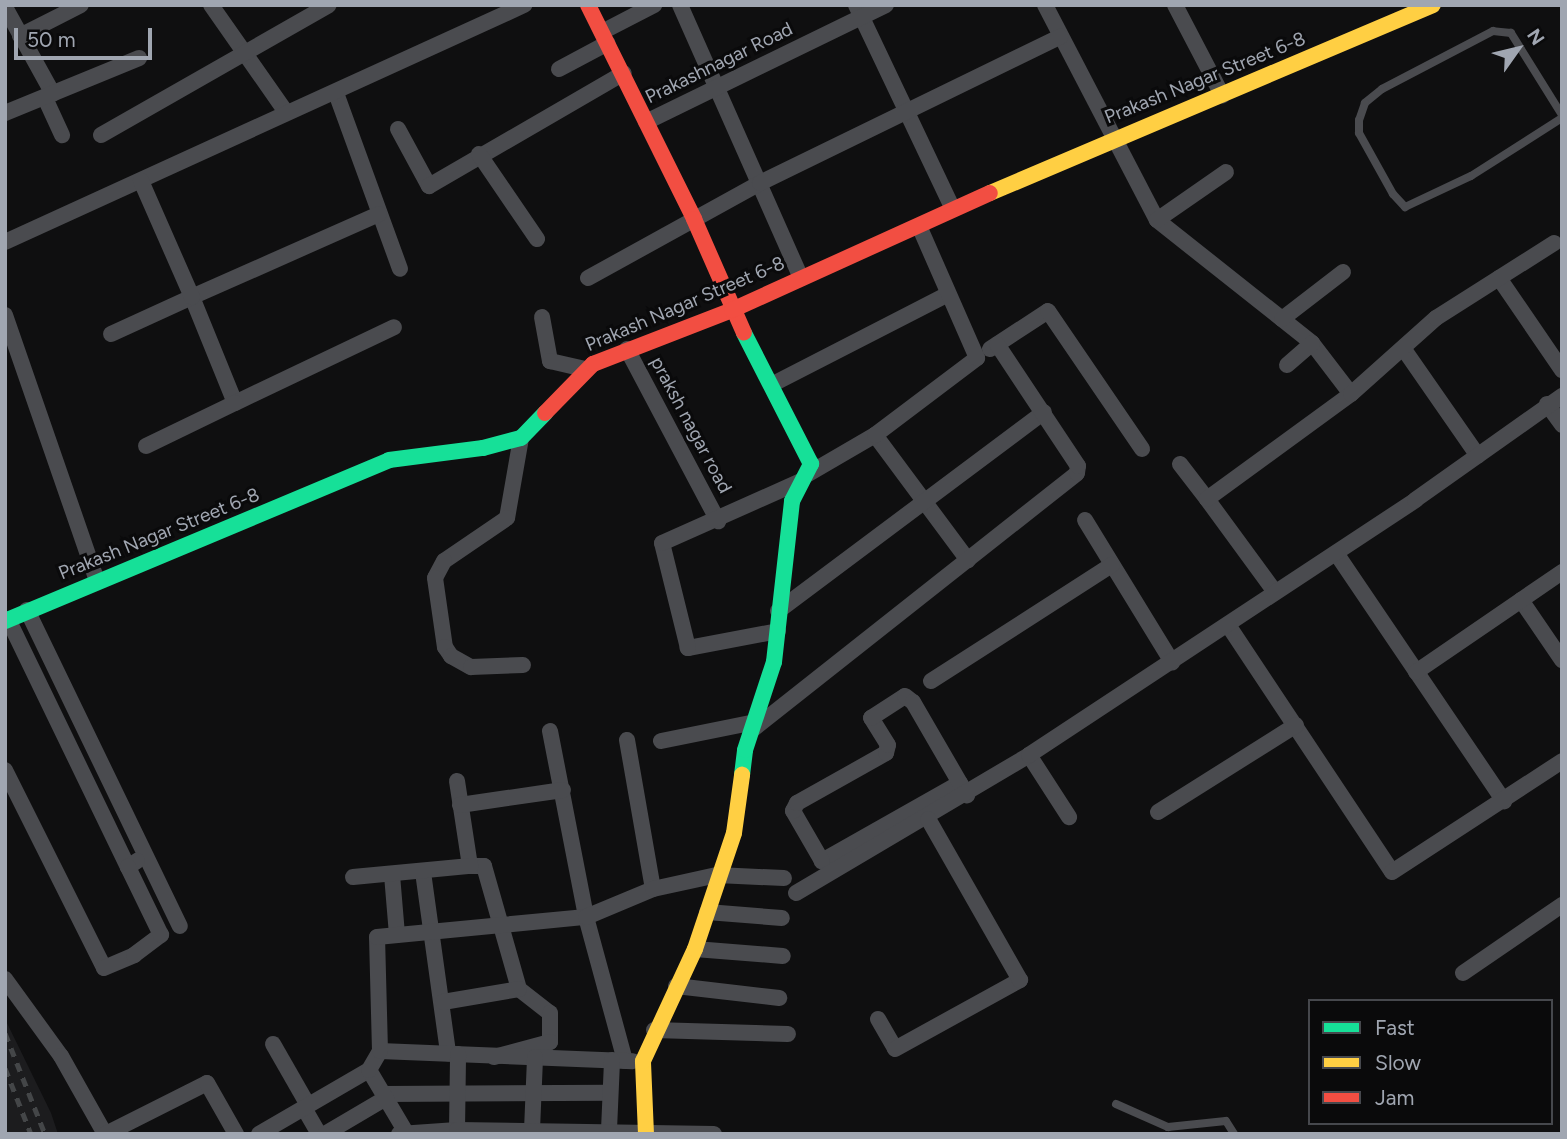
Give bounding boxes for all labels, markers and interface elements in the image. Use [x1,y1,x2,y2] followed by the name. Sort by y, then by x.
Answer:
[18,14,156,58] scale bar
[1483,14,1553,84] north arrow
[642,17,796,109] street label: Prakashnagar Road
[1522,24,1549,49] text: N
[27,27,76,52] text: 50 m
[1101,27,1309,129] street label: Prakash Nagar Street 6-8
[582,252,788,356] street label: Prakash Nagar Street 6-8
[645,353,737,497] street label: praksh nagar road
[55,483,263,585] street label: Prakash Nagar Street 6-8
[1308,999,1553,1125] legend
[1375,1015,1415,1040] text: Fast
[1375,1050,1421,1075] text: Slow
[1375,1085,1414,1110] text: Jam

